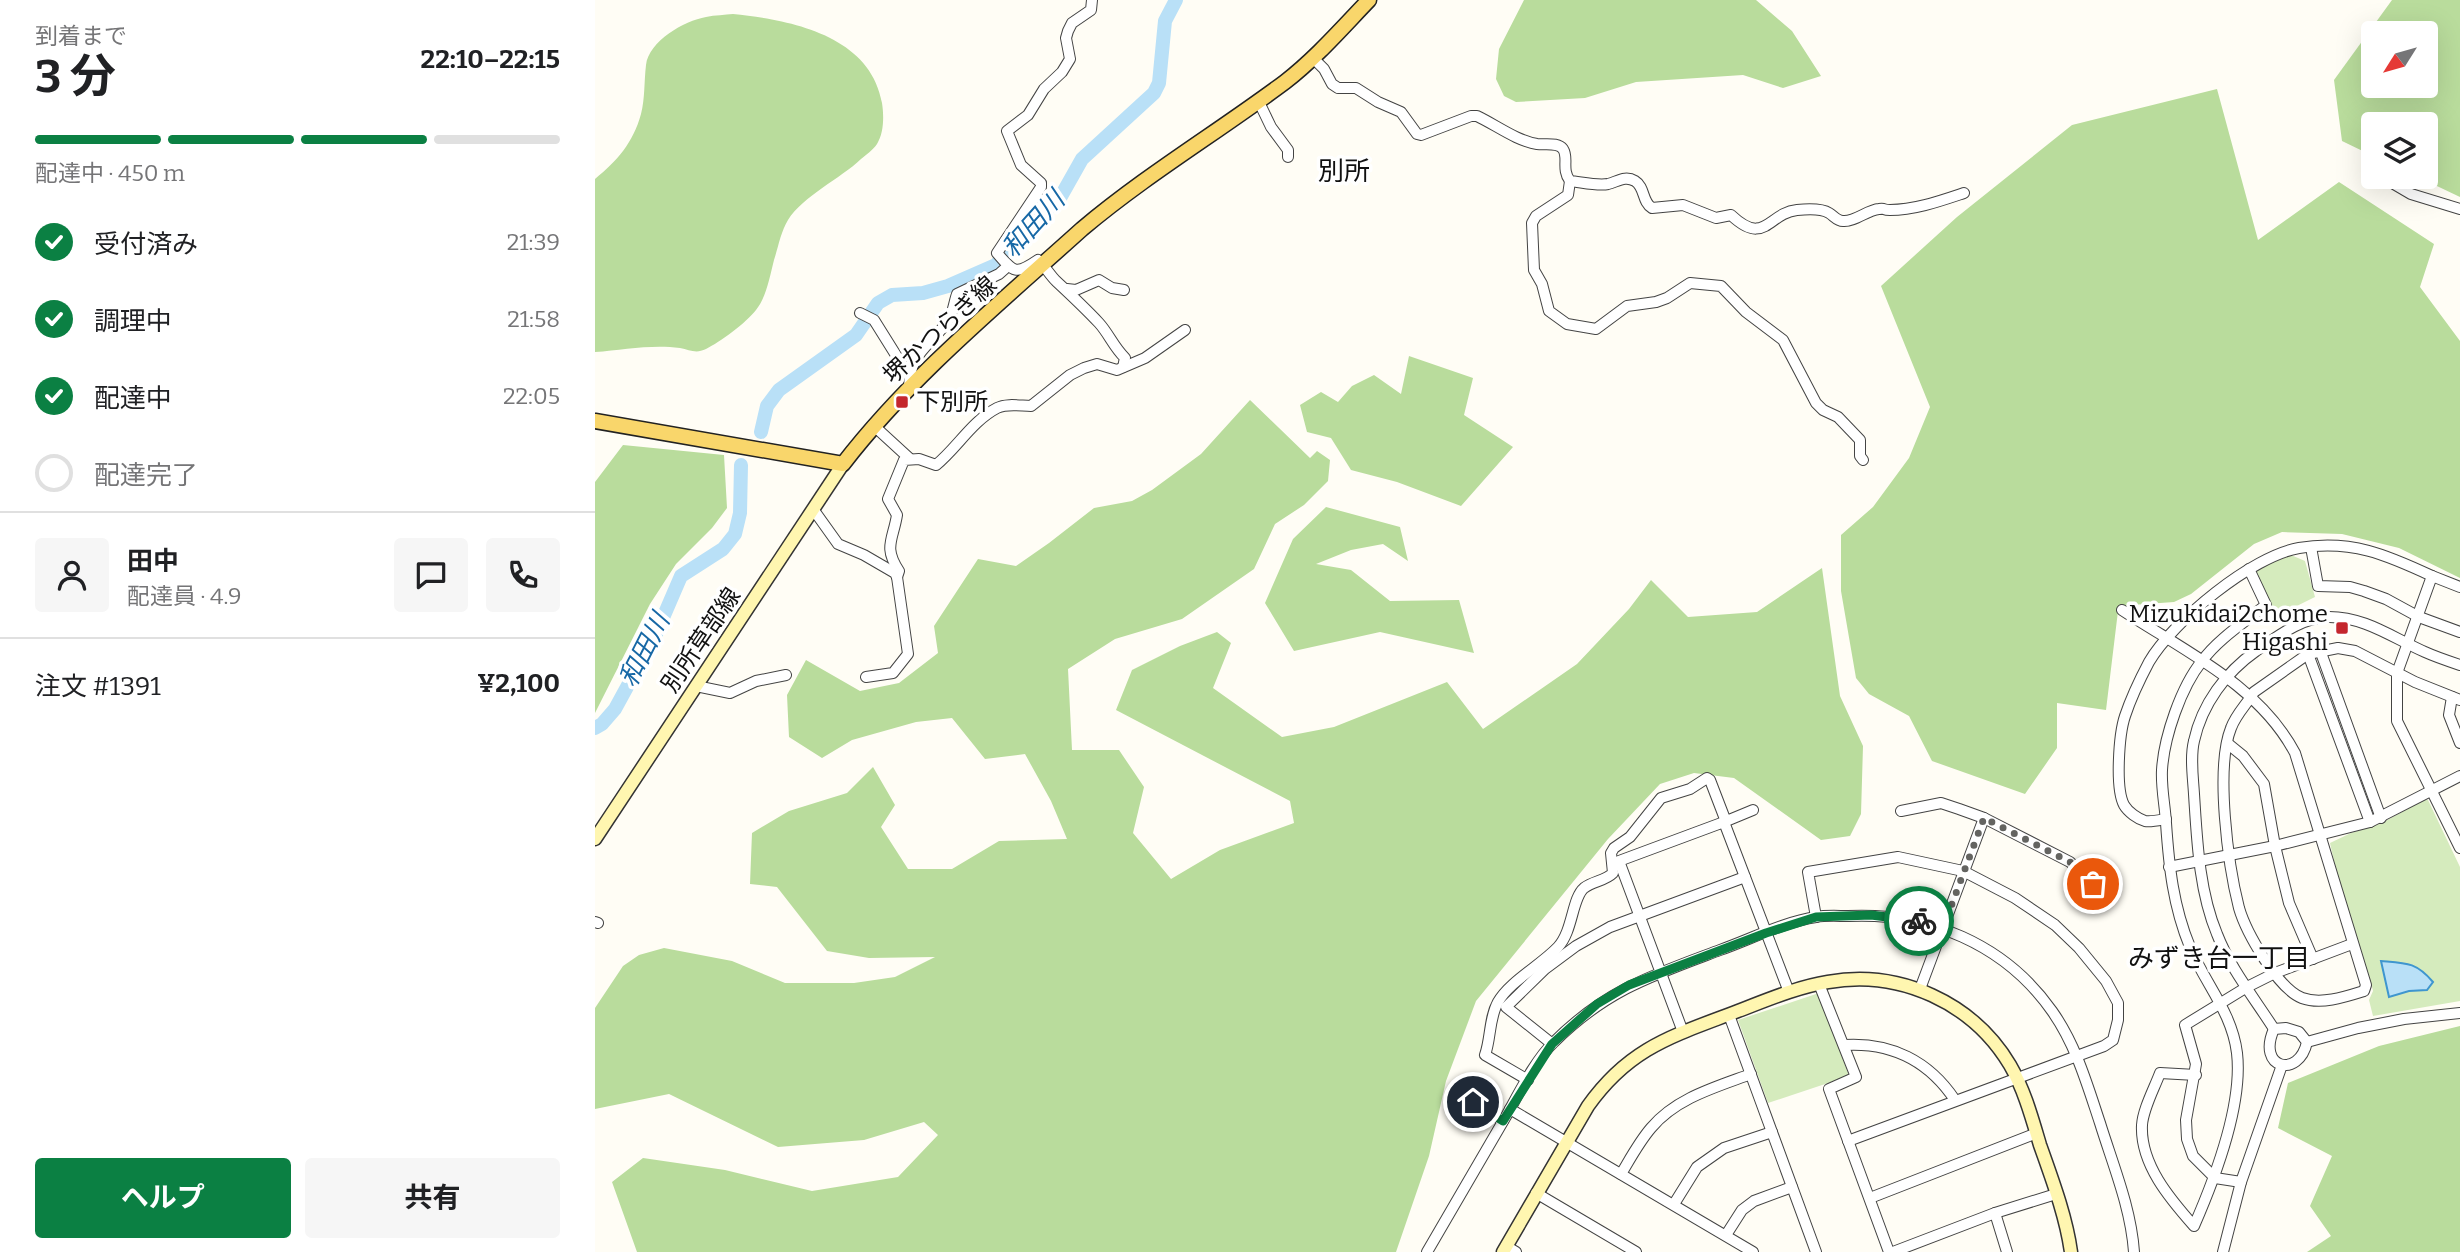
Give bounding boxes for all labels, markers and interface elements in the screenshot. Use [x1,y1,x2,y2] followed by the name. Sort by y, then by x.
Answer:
[2361,21,2438,98] north arrow
[2361,21,2438,189] map controls
[35,22,127,50] text: 到着まで
[421,44,560,75] text: 22:10–22:15
[35,49,116,104] text: 3 分
[2361,112,2438,189] button: layers
[1318,156,1370,187] district label: 別所
[35,159,185,187] text: 配達中 · 450 m
[996,183,1073,264] water label: 和田川
[35,223,73,261] icon: check
[507,228,560,256] text: 21:39
[94,229,198,260] text: 受付済み
[878,271,1002,389] street label: 堺かつらぎ線
[35,300,73,338] icon: check
[507,305,560,333] text: 21:58
[94,306,172,337] text: 調理中
[35,377,73,415] icon: check
[503,382,560,410] text: 22:05
[94,383,172,414] text: 配達中
[916,388,988,416] place label: 下別所
[894,394,910,410] marker: 下別所
[94,460,198,491] text: 配達完了
[35,538,109,612] button: person
[394,538,468,612] button: chat
[486,538,560,612] button: phone
[127,546,179,577] text: 田中
[127,582,241,610] text: 配達員 · 4.9
[656,582,746,698] street label: 別所草部線
[2129,600,2328,656] place label: Mizukidai2chome Higashi
[613,606,677,692] water label: 和田川
[2334,620,2350,636] marker: Mizukidai2chome Higashi
[477,668,560,699] text: ¥2,100
[35,671,161,702] text: 注文 #1391
[2063,854,2123,914] pin
[2074,865,2112,903] icon: bag
[1884,886,1954,956] courier
[1900,902,1938,940] icon: bike
[2128,943,2310,974] district label: みずき台一丁目
[1443,1072,1503,1132] pin
[1454,1083,1492,1121] icon: home
[35,1158,291,1238] button: ヘルプ
[305,1158,560,1238] button: 共有

